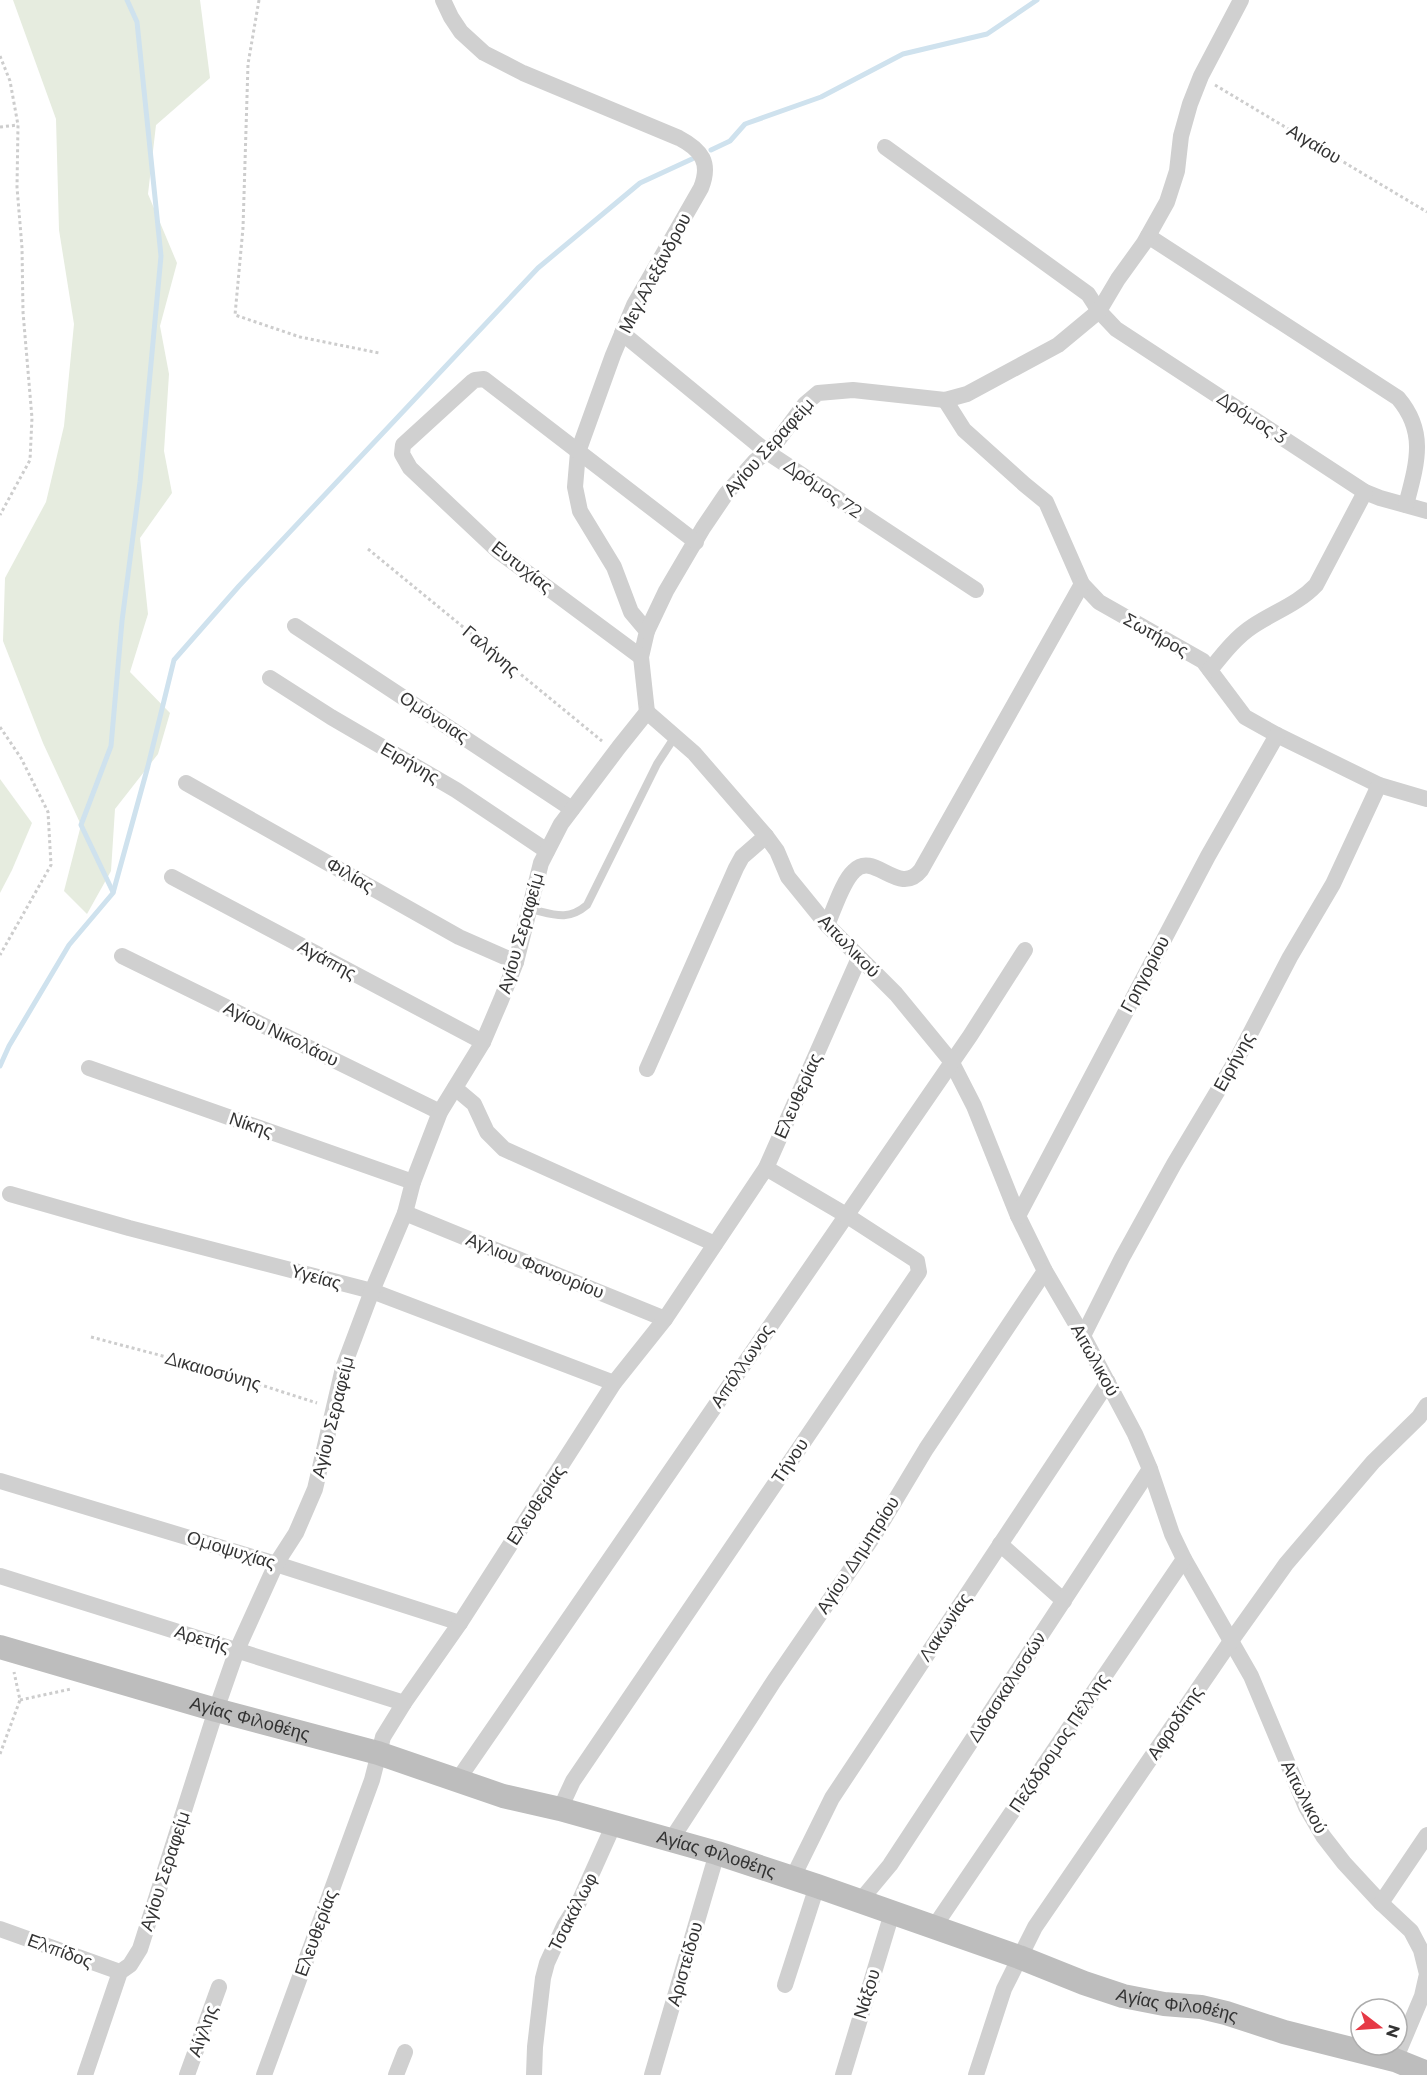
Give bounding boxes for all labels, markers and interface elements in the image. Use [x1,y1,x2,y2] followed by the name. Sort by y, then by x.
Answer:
[1283,119,1345,169] street label: Αιγαίου
[614,209,696,337] street label: Μεγ.Αλεξάνδρου
[1213,387,1291,449] street label: Δρόμος 3
[719,393,819,501] street label: Αγίου Σεραφείμ
[780,455,866,523] street label: Δρόμος 72
[487,536,557,598] street label: Ευτυχίας
[1120,608,1193,662] street label: Σωτήρος
[458,621,524,681] street label: Γαλήνης
[395,686,473,748] street label: Ομόνοιας
[377,737,443,789] street label: Ειρήνης
[322,853,378,897] street label: Φιλίας
[493,870,549,996] street label: Αγίου Σεραφείμ
[814,910,884,982] street label: Αιτωλικού
[1116,932,1174,1016] street label: Γρηγορίου
[294,936,360,985] street label: Αγάπης
[220,997,342,1071] street label: Αγίου Νικολάου
[1209,1028,1259,1095] street label: Ειρήνης
[769,1050,827,1142] street label: Ελευθερίας
[226,1107,276,1143] street label: Νίκης
[463,1228,607,1304] street label: Αγλιου Φανουρίου
[288,1260,344,1294] street label: Υγείας
[706,1320,778,1412] street label: Απόλλωνος
[1066,1320,1124,1400] street label: Αιτωλικού
[163,1347,264,1395] street label: Δικαιοσύνης
[307,1354,359,1480] street label: Αγίου Σεραφείμ
[767,1434,813,1488] street label: Τήνου
[502,1461,570,1549] street label: Ελευθερίας
[812,1492,904,1618] street label: Αγίου Δημητρίου
[184,1526,278,1574] street label: Ομοψυχίας
[914,1588,976,1665] street label: Λακωνίας
[172,1620,232,1658] street label: Αρετής
[963,1628,1051,1746] street label: Διδασκαλισσών
[1004,1669,1114,1817] street label: Πεζόδρομος Πέλλης
[1142,1682,1208,1764] street label: Αφροδίτης
[187,1692,313,1746] street label: Αγίας Φιλοθέης
[1276,1757,1332,1837] street label: Αιτωλικού
[135,1808,195,1934] street label: Αγίου Σεραφείμ
[654,1826,779,1883] street label: Αγίας Φιλοθέης
[544,1869,602,1955] street label: Τσακάλωφ
[290,1886,342,1980] street label: Ελευθερίας
[663,1919,707,2009] street label: Αριστείδου
[25,1929,96,1973] street label: Ελπίδος
[849,1966,885,2022] street label: Νάξου
[1113,1983,1241,2027] street label: Αγίας Φιλοθέης
[1349,1997,1409,2057] north arrow
[184,2002,223,2060] street label: Αίγλης
[1382,2022,1404,2040] text: N

